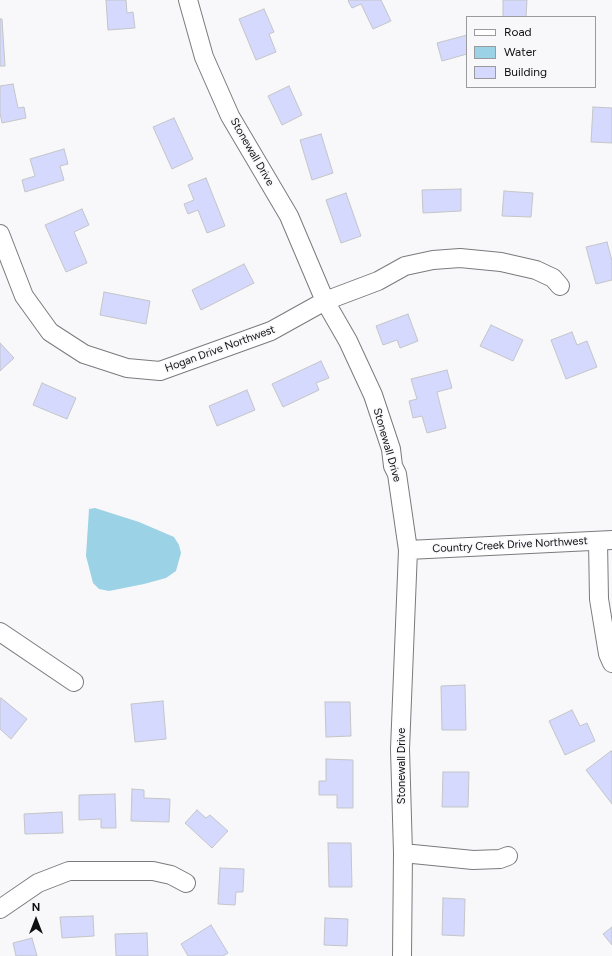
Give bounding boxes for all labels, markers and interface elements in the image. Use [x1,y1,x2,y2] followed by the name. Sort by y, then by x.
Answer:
[466,16,596,88] legend
[504,25,532,39] text: Road
[504,45,536,59] text: Water
[504,65,547,79] text: Building
[227,116,277,188] street label: Stonewall Drive
[163,323,277,375] street label: Hogan Drive Northwest
[370,406,404,484] street label: Stonewall Drive
[432,534,588,556] street label: Country Creek Drive Northwest
[395,728,409,804] street label: Stonewall Drive
[16,900,56,940] north arrow
[32,901,40,914] text: N

